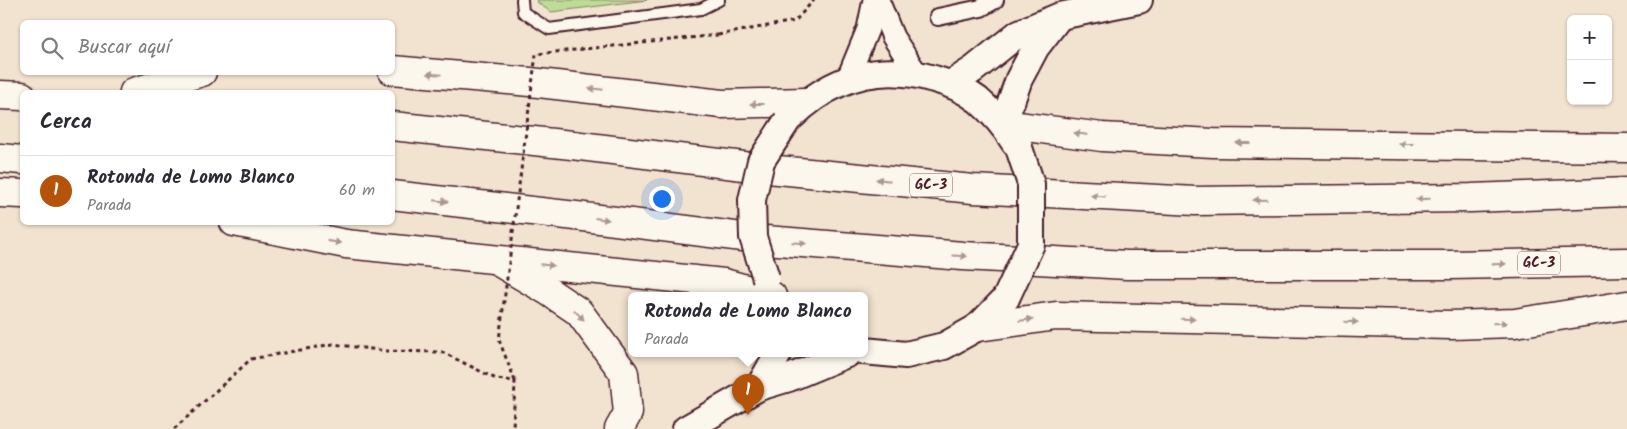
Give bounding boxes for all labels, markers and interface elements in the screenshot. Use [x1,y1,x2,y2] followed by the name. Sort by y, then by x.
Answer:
[1567,15,1612,105] map controls
[1567,15,1612,60] button: +
[20,20,395,75] search box
[78,33,170,63] text: Buscar aquí
[38,34,66,62] icon: search
[1567,60,1612,105] button: −
[426,69,442,77] one-way arrow
[587,85,603,93] one-way arrow
[749,100,765,108] one-way arrow
[40,106,92,139] text: Cerca
[1073,130,1089,138] one-way arrow
[1235,139,1251,147] one-way arrow
[1398,140,1414,148] one-way arrow
[87,163,295,193] text: Rotonda de Lomo Blanco
[910,174,952,196] road number: GC-3
[875,176,891,184] one-way arrow
[54,178,58,203] text: 1
[339,178,375,203] text: 60 m
[649,186,675,212] your location
[1089,191,1105,199] one-way arrow
[87,193,131,218] text: Parada
[1414,195,1430,203] one-way arrow
[1252,196,1268,204] one-way arrow
[433,197,449,205] one-way arrow
[595,215,611,223] one-way arrow
[326,238,342,246] one-way arrow
[791,239,807,247] one-way arrow
[953,252,969,260] one-way arrow
[1518,252,1560,274] road number: GC-3
[1491,260,1507,268] one-way arrow
[540,261,556,269] one-way arrow
[628,292,868,357] popup
[644,297,852,327] text: Rotonda de Lomo Blanco
[573,308,585,320] one-way arrow
[1180,315,1196,323] one-way arrow
[1018,316,1034,324] one-way arrow
[1343,319,1359,327] one-way arrow
[1492,319,1508,327] one-way arrow
[644,327,689,352] text: Parada
[732,374,764,415] pin: 1

